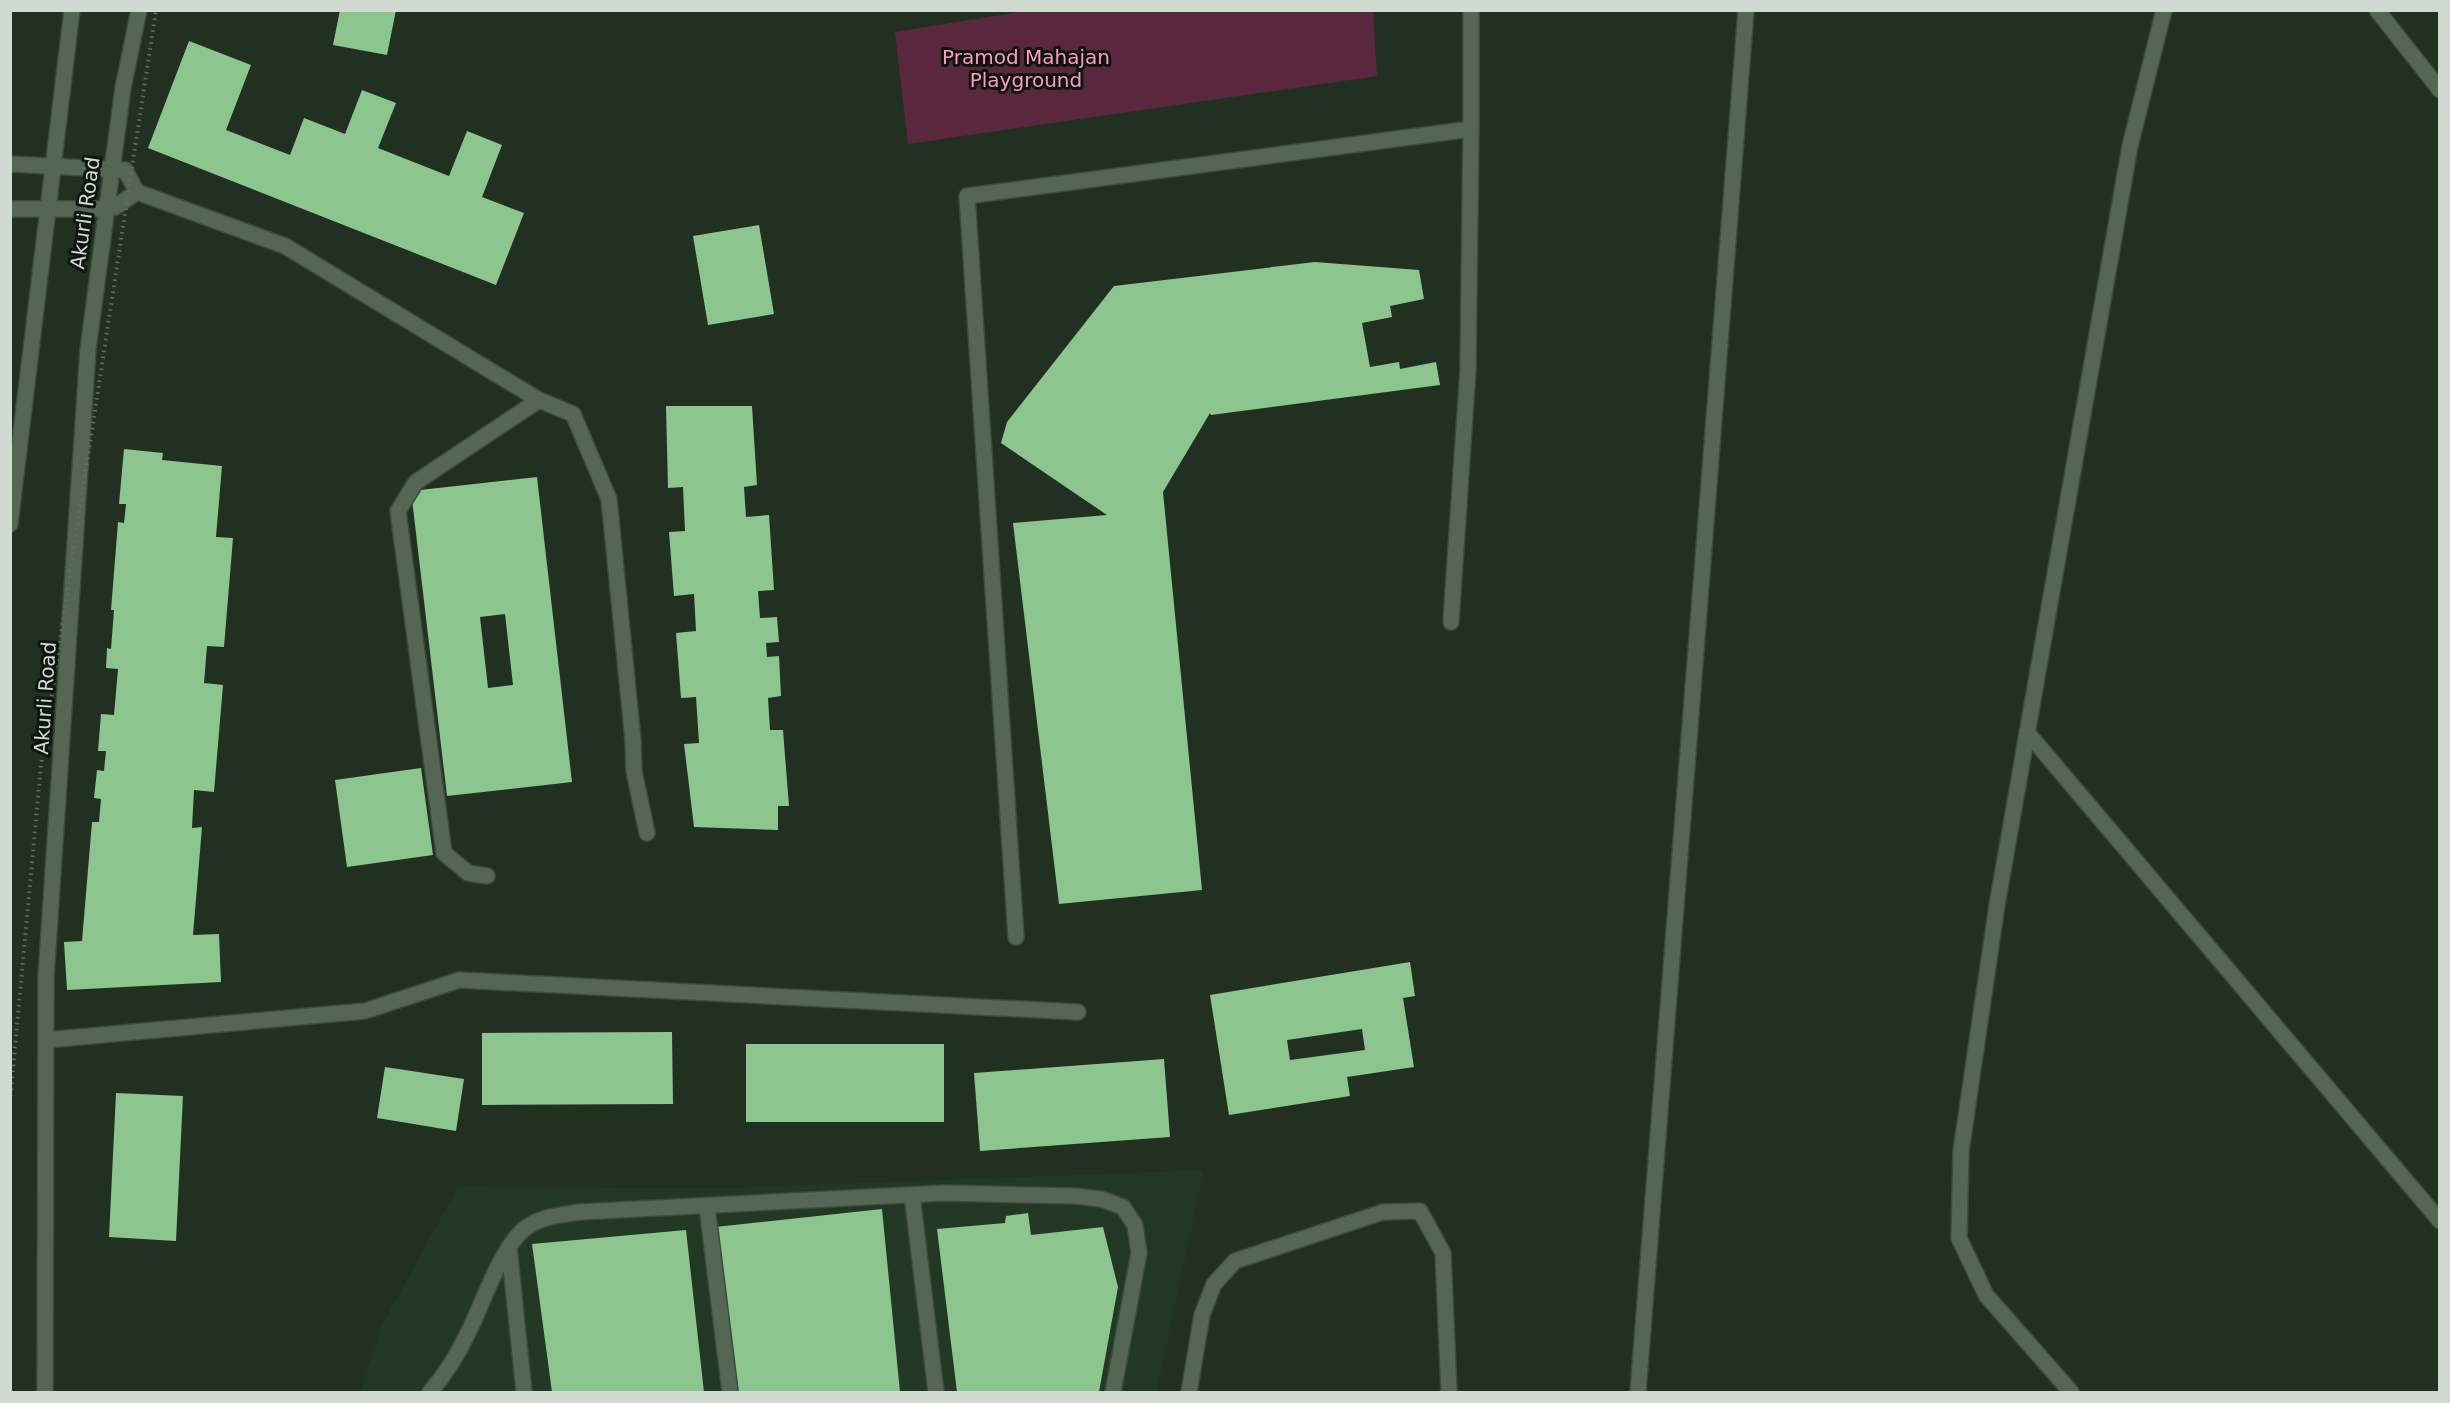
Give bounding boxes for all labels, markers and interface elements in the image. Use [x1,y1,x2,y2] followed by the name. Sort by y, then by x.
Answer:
[942,45,1110,92] park label: Pramod Mahajan Playground
[65,155,105,271] street label: Akurli Road
[29,641,61,755] street label: Akurli Road

